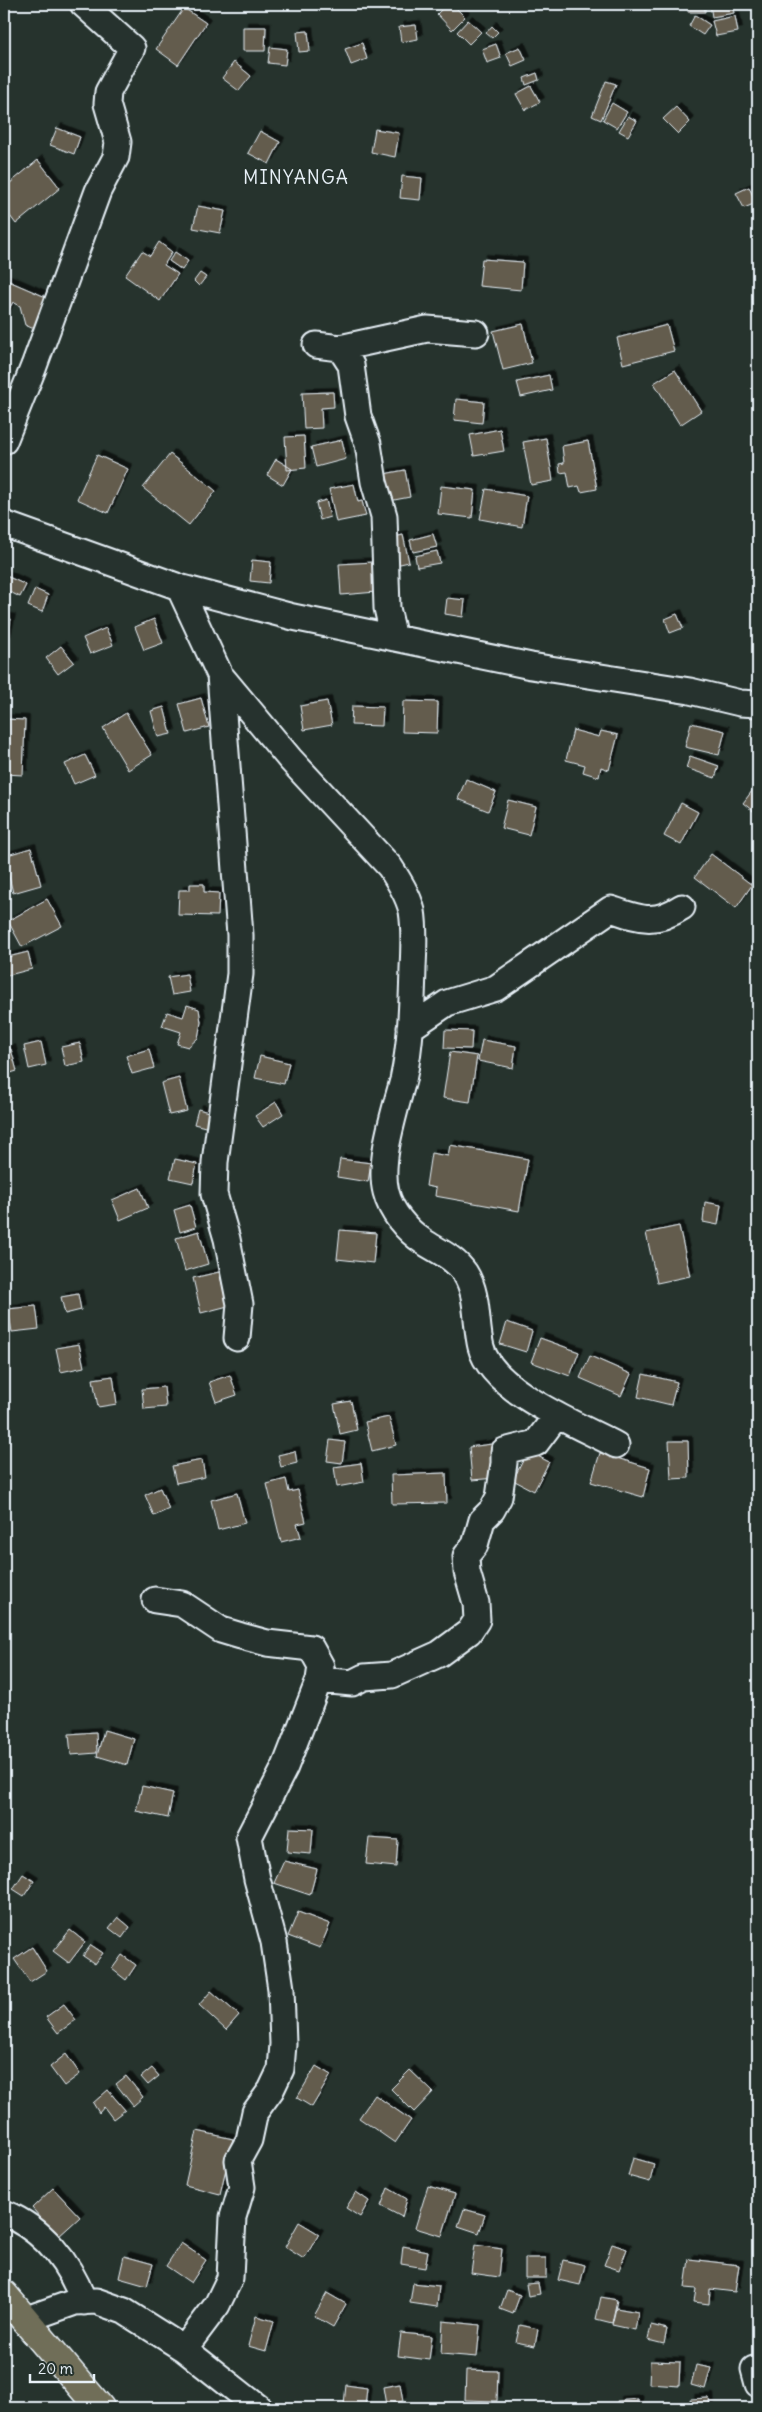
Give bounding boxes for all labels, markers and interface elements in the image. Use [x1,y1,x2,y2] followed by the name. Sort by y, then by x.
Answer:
[243,165,349,189] district label: MINYANGA
[30,2352,94,2384] scale bar
[38,2359,73,2378] text: 20 m

